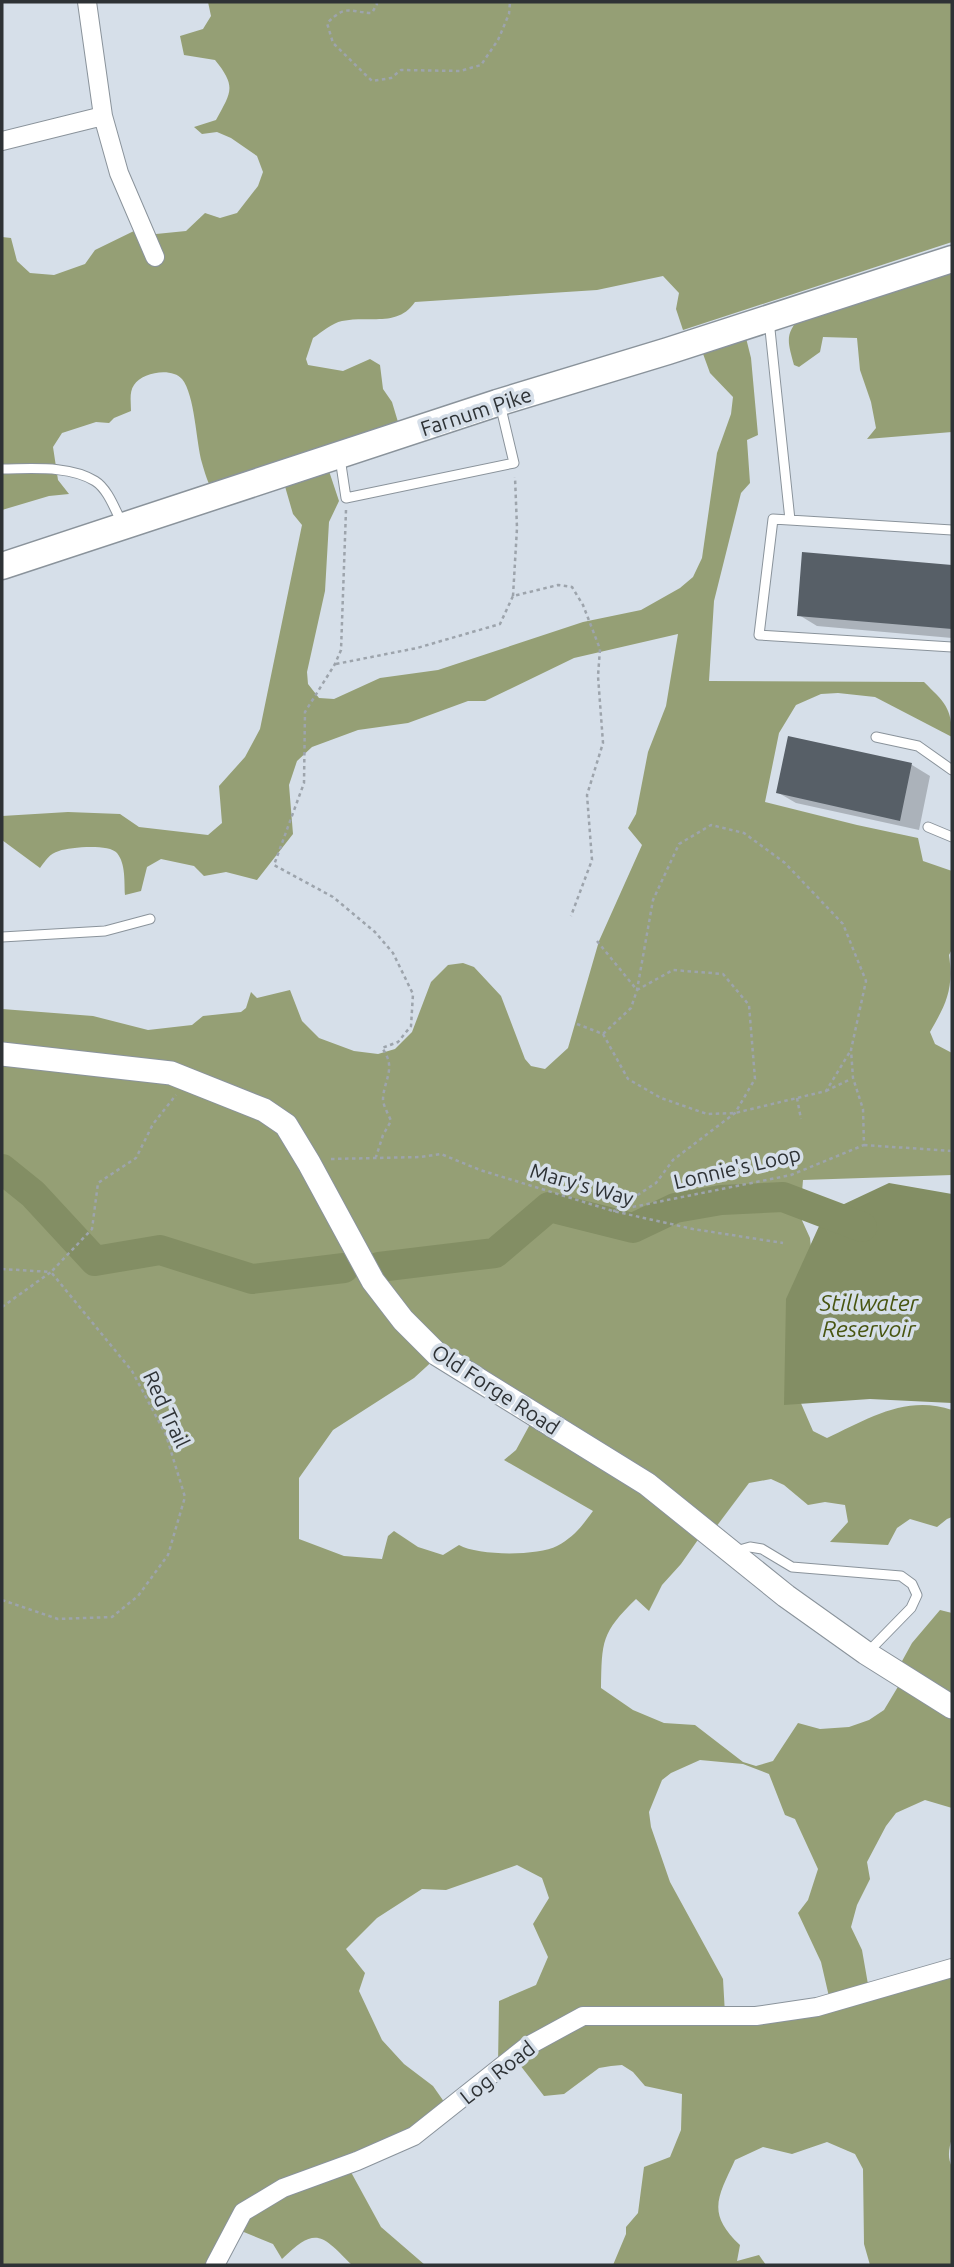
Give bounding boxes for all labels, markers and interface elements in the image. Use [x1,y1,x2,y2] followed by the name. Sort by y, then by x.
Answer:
[417,382,535,440] street label: Farnum Pike
[671,1141,803,1193] street label: Lonnie's Loop
[528,1158,636,1210] street label: Mary's Way
[819,1290,920,1341] water label: Stillwater Reservoir
[428,1339,564,1439] street label: Old Forge Road
[139,1367,195,1451] street label: Red Trail
[455,2035,539,2109] street label: Log Road

